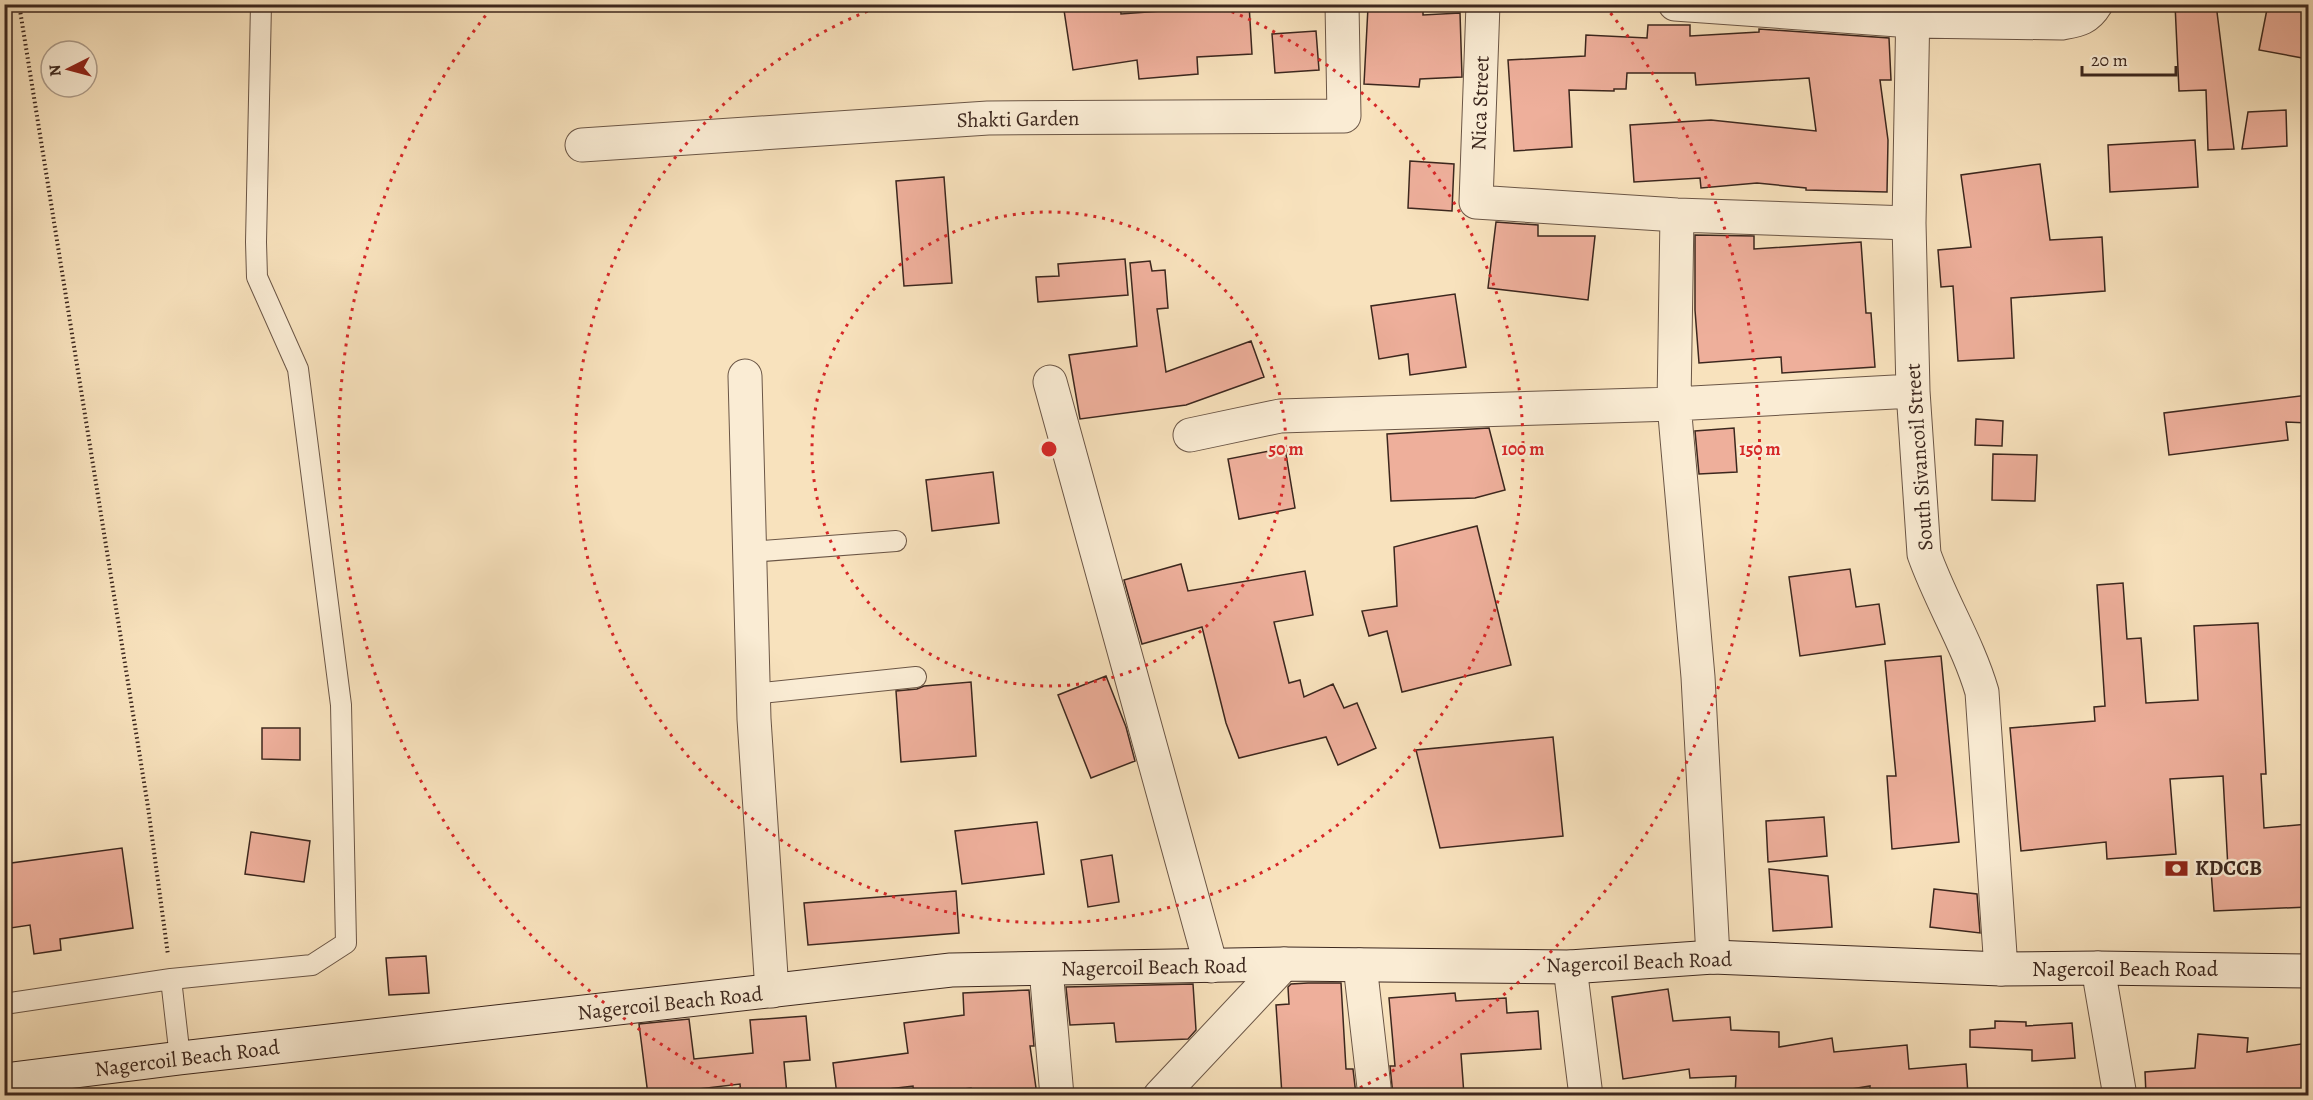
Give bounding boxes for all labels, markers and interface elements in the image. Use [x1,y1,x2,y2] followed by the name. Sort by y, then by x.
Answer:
[39,39,99,99] north arrow
[2082,39,2176,77] scale bar
[2091,48,2128,72] text: 20 m
[1464,55,1496,151] street label: Nica Street
[43,63,67,77] text: N
[956,104,1080,134] street label: Shakti Garden
[1898,362,1940,552] street label: South Sivancoil Street
[1269,437,1303,461] text: 50 m
[1502,437,1544,461] text: 100 m
[1739,437,1781,461] text: 150 m
[1039,439,1059,459] centre of rings
[2195,854,2262,882] place label: KDCCB
[2164,855,2190,881] bank icon: KDCCB
[1546,945,1733,979] street label: Nagercoil Beach Road
[1061,951,1248,983] street label: Nagercoil Beach Road
[2032,955,2219,983] street label: Nagercoil Beach Road
[576,979,765,1027] street label: Nagercoil Beach Road
[93,1033,282,1083] street label: Nagercoil Beach Road

